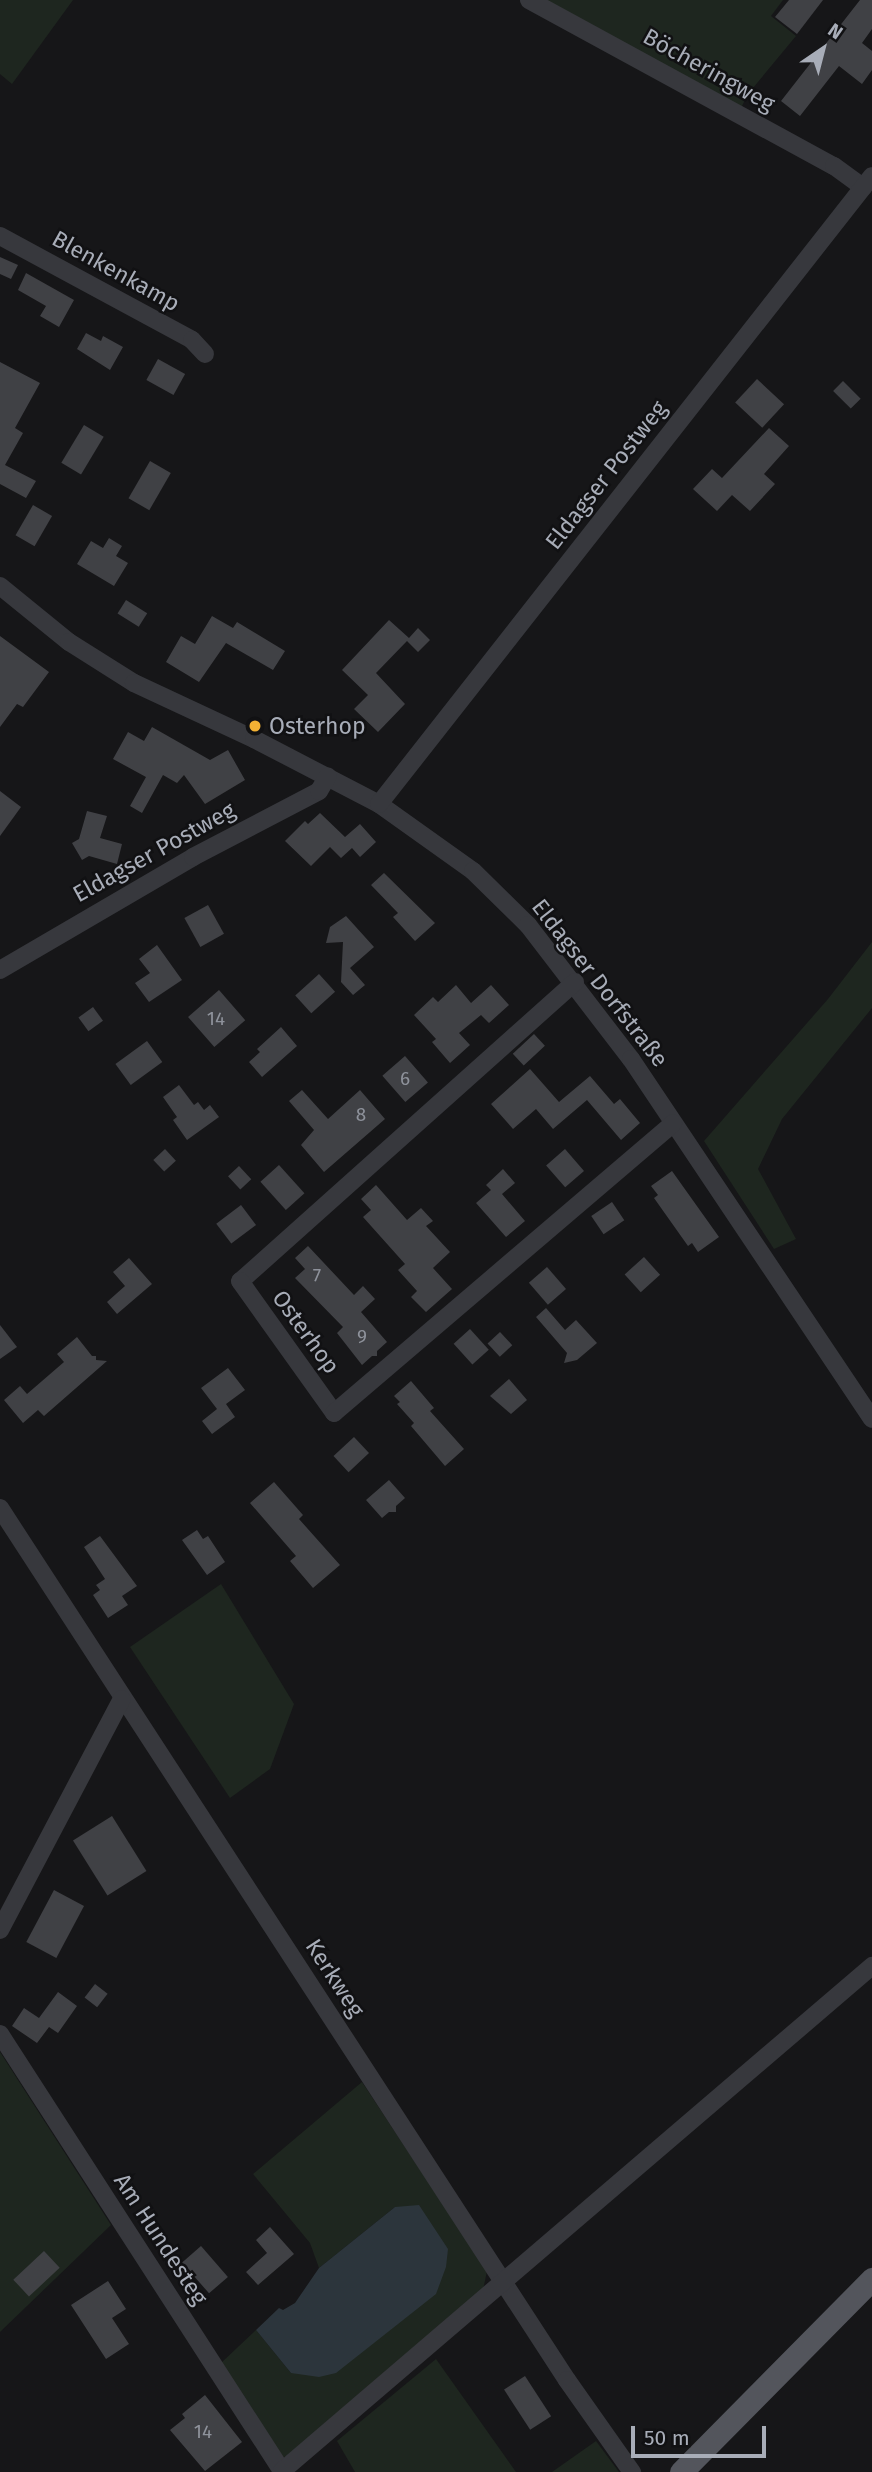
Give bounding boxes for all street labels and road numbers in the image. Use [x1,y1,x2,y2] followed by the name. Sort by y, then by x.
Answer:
[638,22,780,118] street label: Böcheringweg
[47,225,185,317] street label: Blenkenkamp
[539,395,673,555] street label: Eldagser Postweg
[68,796,240,908] street label: Eldagser Postweg
[526,894,674,1072] street label: Eldagser Dorfstraße
[266,1285,346,1379] street label: Osterhop
[300,1934,370,2022] street label: Kerkweg
[108,2168,214,2310] street label: Am Hundesteg

